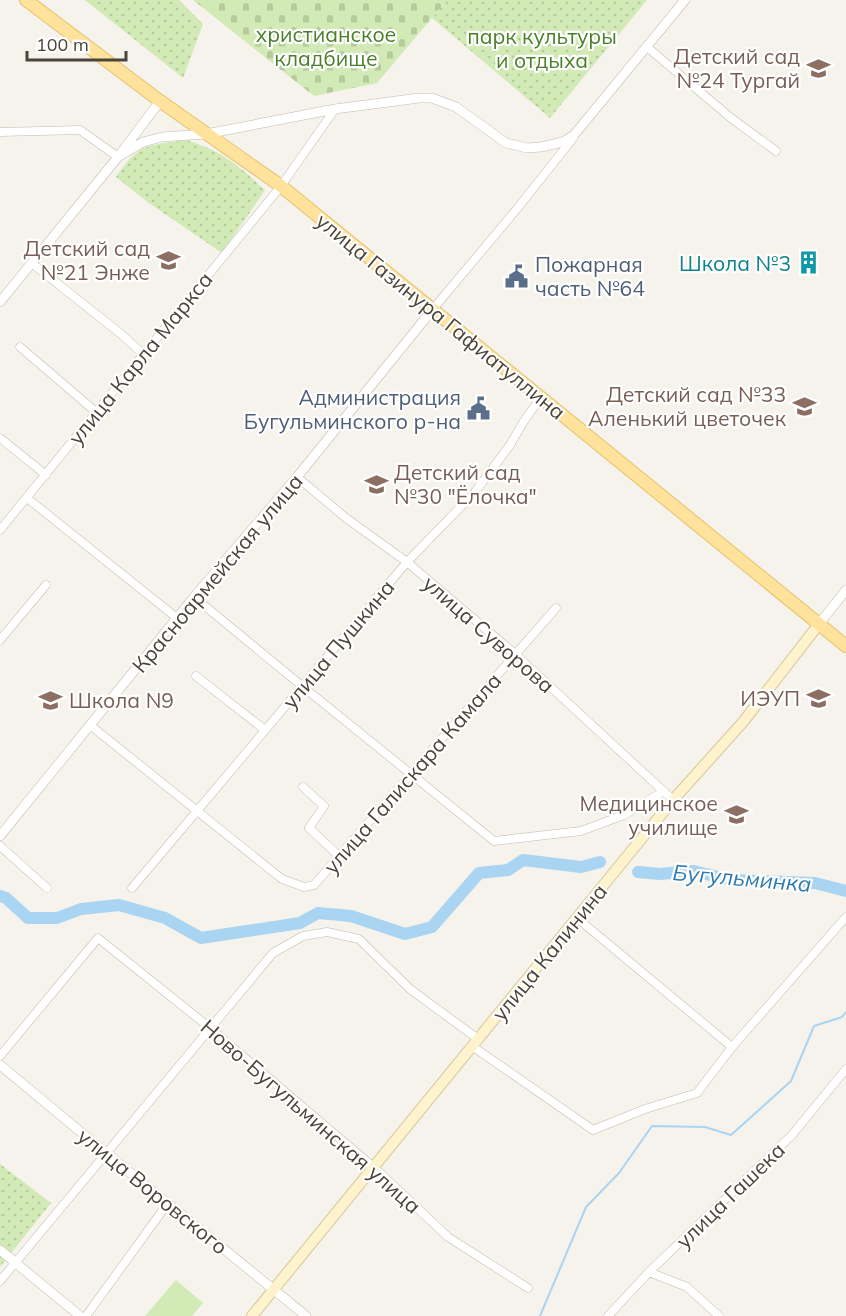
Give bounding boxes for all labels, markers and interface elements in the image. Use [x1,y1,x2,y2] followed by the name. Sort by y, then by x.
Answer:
[256,21,396,71] park label: христианское кладбище
[467,23,617,73] park label: парк культуры и отдыха
[27,24,126,62] scale bar
[36,33,89,56] text: 100 m
[673,43,800,93] place label: Детский сад №24 Тургай
[805,55,831,81] school or university icon: Детский сад №24 Тургай
[311,207,571,425] street label: улица Газинура Гафиатуллина
[23,235,150,285] place label: Детский сад №21 Энже
[155,247,181,273] school or university icon: Детский сад №21 Энже
[679,250,791,276] place label: Школа №3
[796,250,822,276] building icon: Школа №3
[535,251,645,301] place label: Пожарная часть №64
[504,263,530,289] public building icon: Пожарная часть №64
[62,266,218,450] street label: улица Карла Маркса
[588,381,787,431] place label: Детский сад №33 Аленький цветочек
[244,384,461,434] place label: Администрация Бугульминского р-на
[791,393,817,419] school or university icon: Детский сад №33 Аленький цветочек
[466,396,492,422] public building icon: Администрация Бугульминского р-на
[394,459,537,509] place label: Детский сад №30 "Ёлочка"
[126,468,308,678] street label: Красноармейская улица
[363,471,389,497] school or university icon: Детский сад №30 "Ёлочка"
[418,570,560,698] street label: улица Суворова
[276,574,400,714] street label: улица Пушкина
[318,667,506,879] street label: улица Галискара Камала
[740,685,800,711] place label: ИЭУП
[805,685,831,711] school or university icon: ИЭУП
[38,687,64,713] school or university icon: Школа N9
[69,687,174,713] place label: Школа N9
[579,790,718,840] place label: Медицинское училище
[723,802,749,828] school or university icon: Медицинское училище
[671,858,813,898] water label: Бугульминка
[486,878,612,1026] street label: улица Калинина
[196,1013,426,1219] street label: Ново-Бугульминская улица
[73,1123,233,1259] street label: улица Воровского
[670,1137,790,1253] street label: улица Гашека

